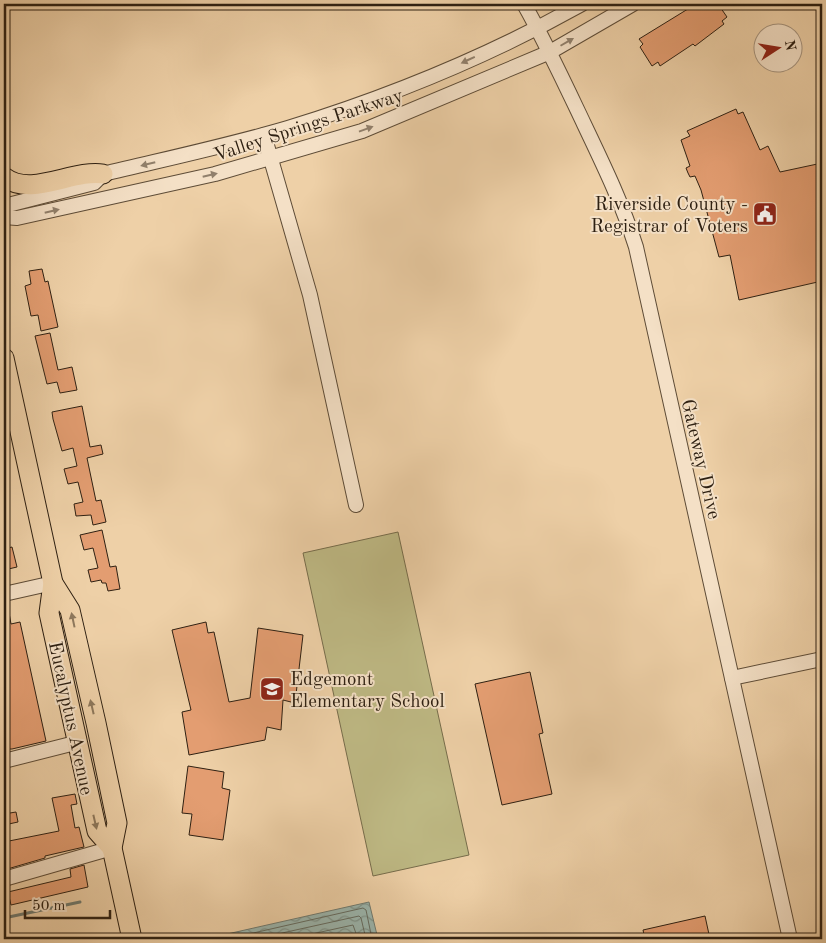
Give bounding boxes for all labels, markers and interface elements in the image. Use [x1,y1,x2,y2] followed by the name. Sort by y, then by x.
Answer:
[754,22,804,72] north arrow
[561,37,574,46] one-way arrow
[782,39,798,52] text: N
[461,56,475,64] one-way arrow
[212,87,406,166] street label: Valley Springs Parkway
[359,125,374,133] one-way arrow
[140,160,155,168] one-way arrow
[203,171,218,179] one-way arrow
[590,196,748,237] place label: Riverside County - Registrar of Voters
[752,201,778,227] public building icon: Riverside County - Registrar of Voters
[44,206,60,214] one-way arrow
[677,398,723,521] street label: Gateway Drive
[68,612,76,628] one-way arrow
[44,640,95,797] street label: Eucalyptus Avenue
[290,671,445,712] place label: Edgemont Elementary School
[259,676,285,702] school or university icon: Edgemont Elementary School
[88,699,96,714] one-way arrow
[91,814,99,829] one-way arrow
[25,888,110,920] scale bar
[32,899,66,914] text: 50 m

